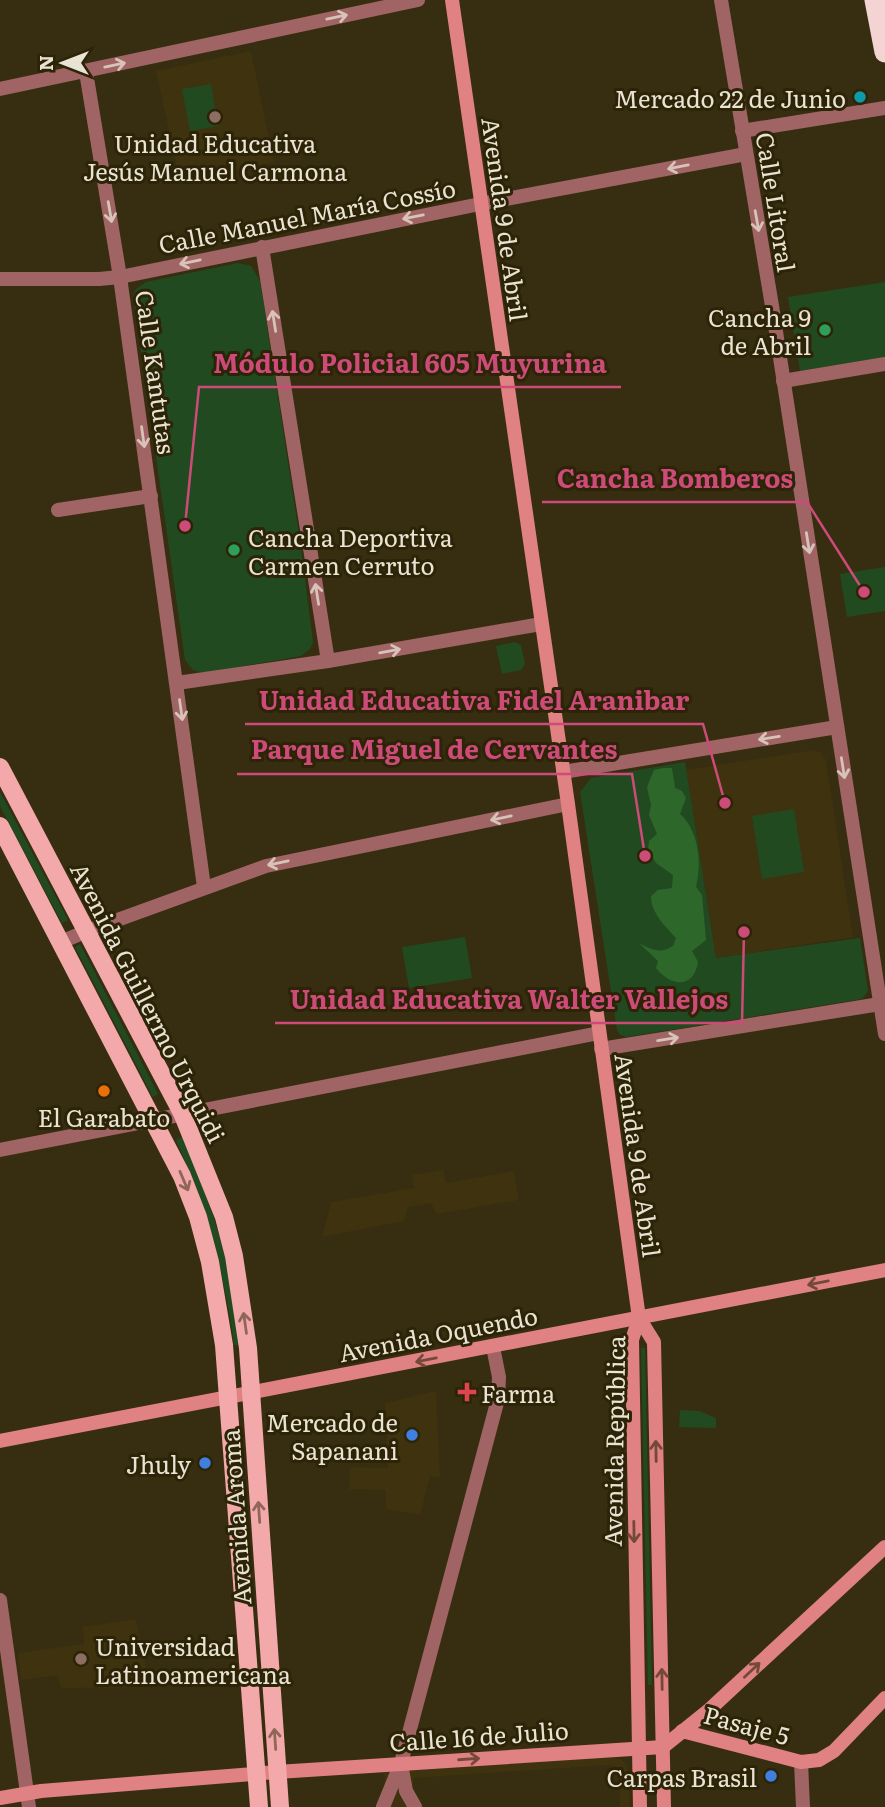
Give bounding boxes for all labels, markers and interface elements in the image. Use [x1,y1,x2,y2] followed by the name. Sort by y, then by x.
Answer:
[325,10,348,24] one-way arrow
[28,28,98,98] north arrow
[31,55,59,71] text: N
[103,58,126,72] one-way arrow
[614,80,846,115] place label: Mercado 22 de Junio
[852,89,868,105] marker: Mercado 22 de Junio
[207,109,223,125] marker: Unidad Educativa Jesús Manuel Carmona
[474,115,538,323] street label: Avenida 9 de Abril
[83,125,347,188] place label: Unidad Educativa Jesús Manuel Carmona
[749,130,805,274] street label: Calle Litoral
[668,160,690,174] one-way arrow
[155,169,459,261] street label: Calle Manuel María Cossío
[103,200,117,222] one-way arrow
[751,209,764,232] one-way arrow
[402,211,425,225] one-way arrow
[179,256,202,270] one-way arrow
[128,288,186,456] street label: Calle Kantutas
[708,299,811,362] place label: Cancha 9 de Abril
[267,310,280,333] one-way arrow
[817,322,833,338] marker: Cancha 9 de Abril
[199,340,621,387] callout: Módulo Policial 605 Muyurina
[213,342,607,381] text: Módulo Policial 605 Muyurina
[136,425,149,447] one-way arrow
[542,455,807,502] callout: Cancha Bomberos
[557,457,793,496] text: Cancha Bomberos
[248,519,453,582] place label: Cancha Deportiva Carmen Cerruto
[802,531,815,554] one-way arrow
[226,542,242,558] marker: Cancha Deportiva Carmen Cerruto
[310,583,323,606] one-way arrow
[378,644,401,657] one-way arrow
[245,677,703,724] callout: Unidad Educativa Fidel Aranibar
[259,679,689,718] text: Unidad Educativa Fidel Aranibar
[175,699,188,721] one-way arrow
[237,727,632,774] callout: Parque Miguel de Cervantes
[251,728,617,767] text: Parque Miguel de Cervantes
[758,732,781,745] one-way arrow
[837,756,850,778] one-way arrow
[490,811,513,825] one-way arrow
[63,856,235,1148] street label: Avenida Guillermo Urquidi
[267,857,290,871] one-way arrow
[275,976,742,1023] callout: Unidad Educativa Walter Vallejos
[290,978,728,1017] text: Unidad Educativa Walter Vallejos
[656,1032,679,1045] one-way arrow
[607,1051,671,1259] street label: Avenida 9 de Abril
[96,1083,112,1099] marker: El Garabato
[38,1099,170,1134] place label: El Garabato
[178,1169,191,1191] one-way arrow
[807,1276,830,1290] one-way arrow
[336,1297,540,1369] street label: Avenida Oquendo
[238,1313,251,1335] one-way arrow
[594,1335,632,1547] street label: Avenida República
[415,1353,438,1367] one-way arrow
[481,1375,555,1410] place label: Farma
[459,1384,475,1400] marker: Farma
[266,1404,398,1467] place label: Mercado de Sapanani
[404,1427,420,1443] marker: Mercado de Sapanani
[211,1428,259,1606] street label: Avenida Aroma
[650,1440,663,1463] one-way arrow
[126,1446,191,1481] place label: Jhuly
[197,1455,213,1471] marker: Jhuly
[252,1501,265,1524] one-way arrow
[627,1520,641,1543] one-way arrow
[95,1628,291,1691] place label: Universidad Latinoamericana
[73,1651,89,1667] marker: Universidad Latinoamericana
[743,1662,761,1678] one-way arrow
[655,1668,668,1691] one-way arrow
[700,1696,794,1752] street label: Pasaje 5
[388,1711,570,1759] street label: Calle 16 de Julio
[268,1728,281,1751] one-way arrow
[457,1752,480,1765] one-way arrow
[606,1759,757,1794] place label: Carpas Brasil
[763,1768,779,1784] marker: Carpas Brasil

